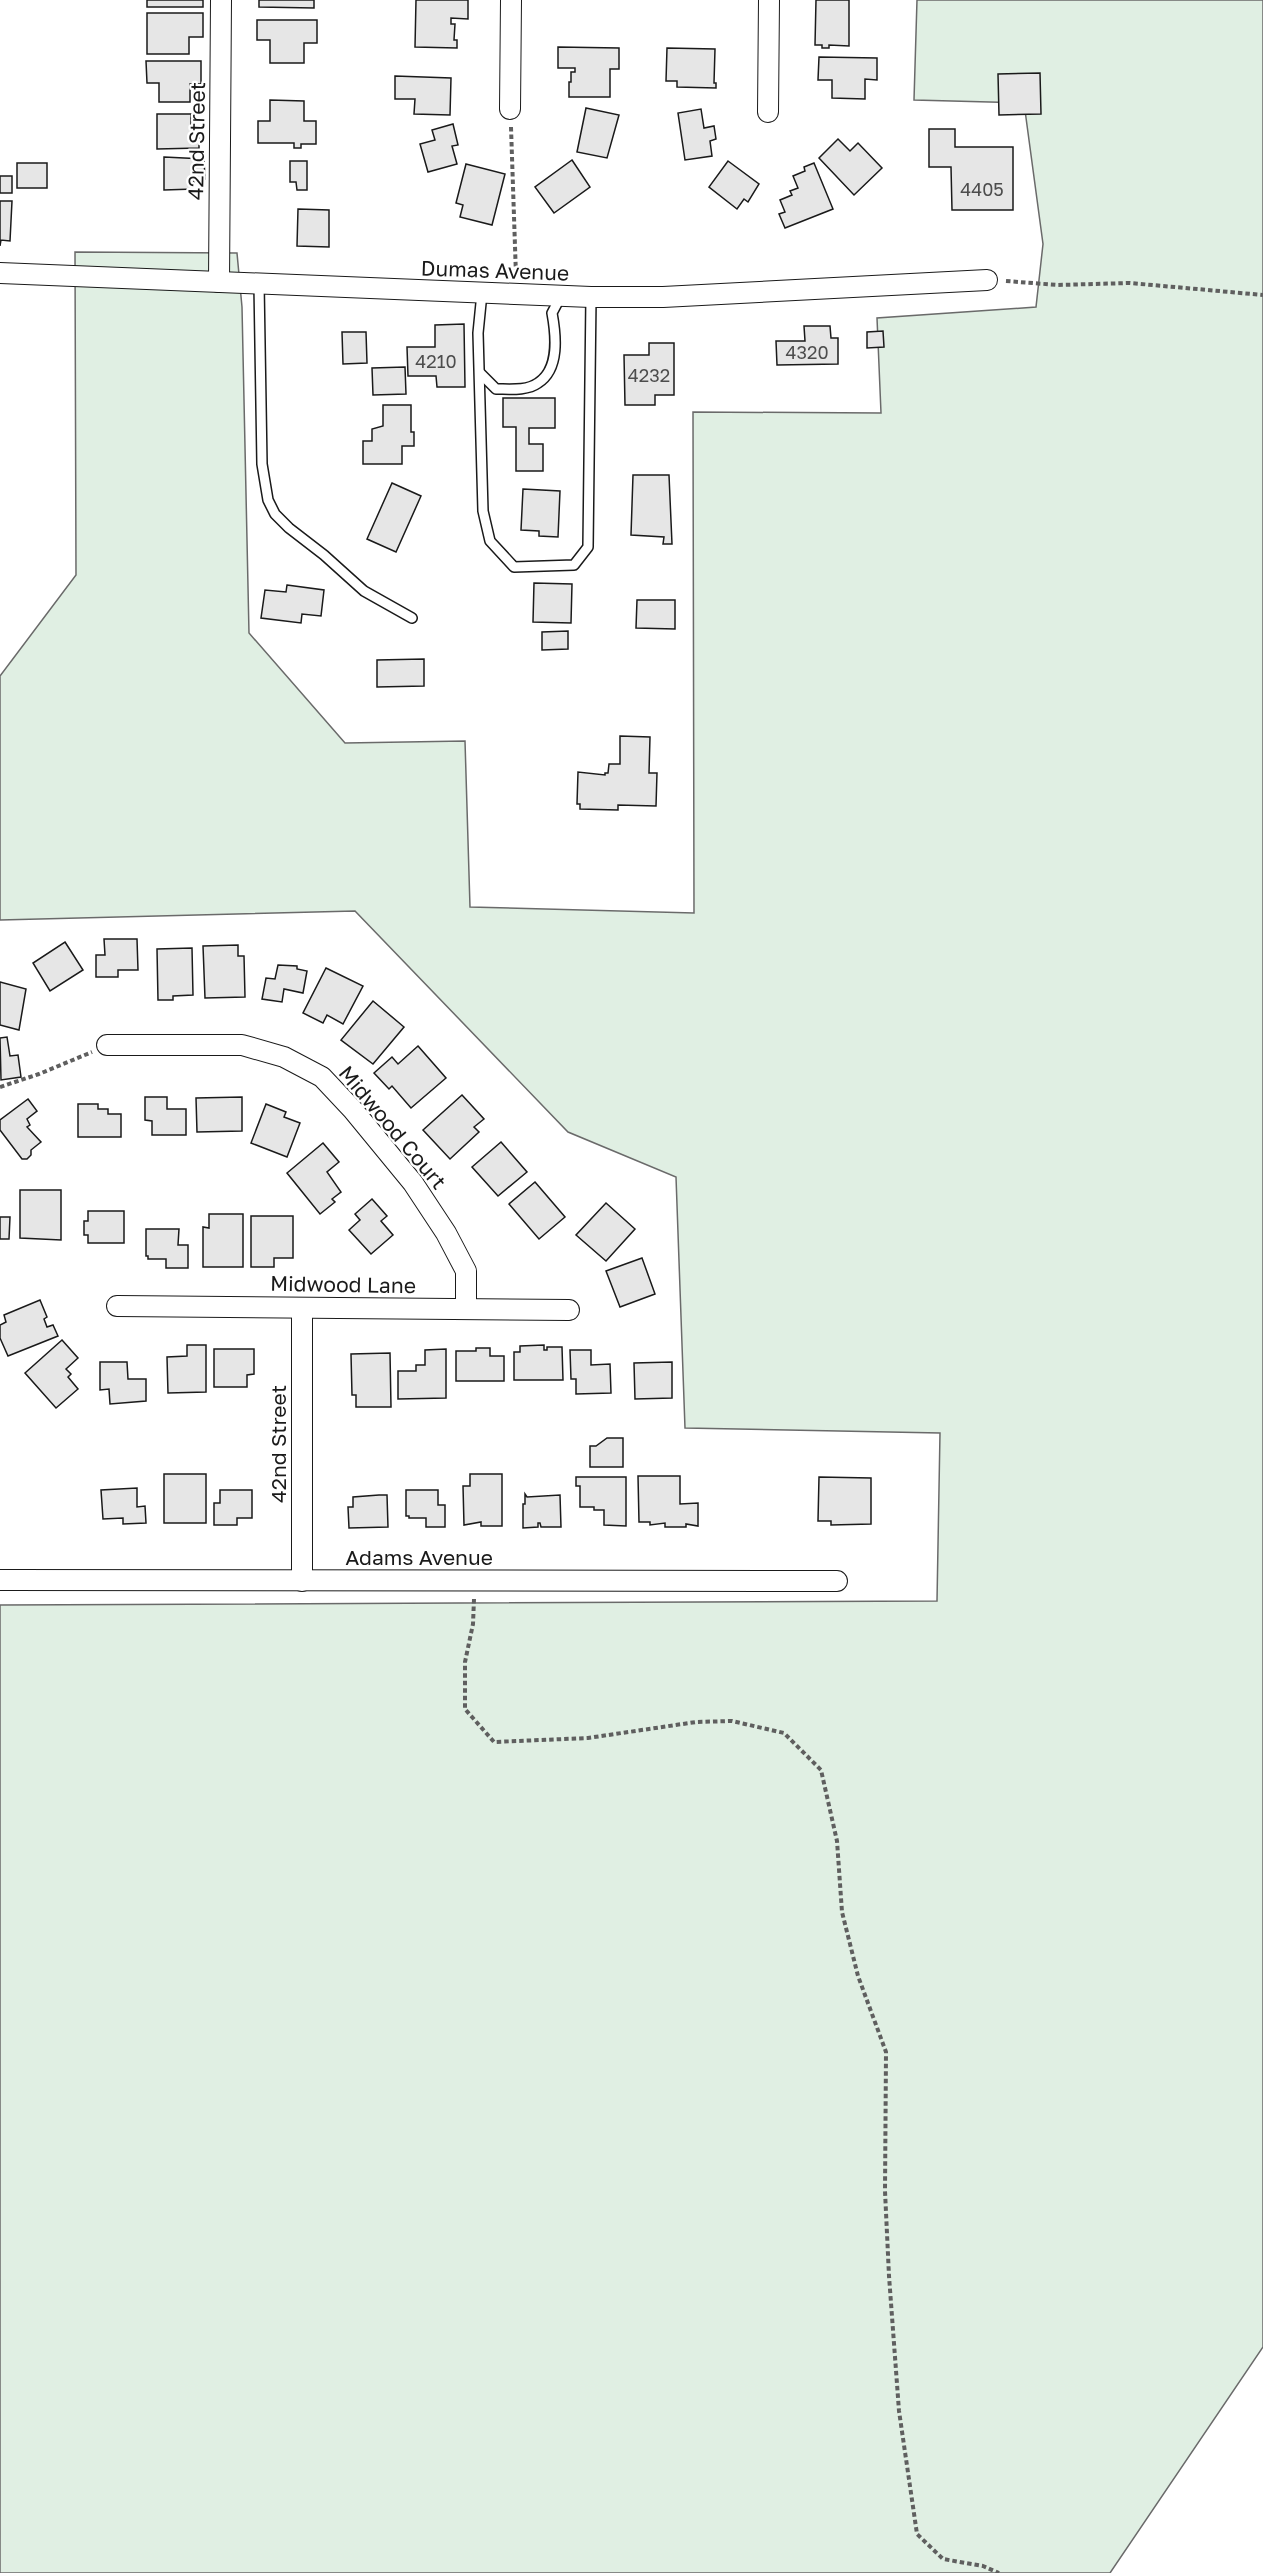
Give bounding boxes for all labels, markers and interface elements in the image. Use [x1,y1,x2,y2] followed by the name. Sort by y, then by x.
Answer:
[182,82,210,200] street label: 42nd Street
[960,178,1004,200] house number: 4405
[420,254,570,286] street label: Dumas Avenue
[785,341,829,363] house number: 4320
[415,350,457,372] house number: 4210
[628,364,670,386] house number: 4232
[334,1060,452,1194] street label: Midwood Court
[270,1270,416,1298] street label: Midwood Lane
[265,1385,291,1503] street label: 42nd Street
[345,1544,493,1570] street label: Adams Avenue

